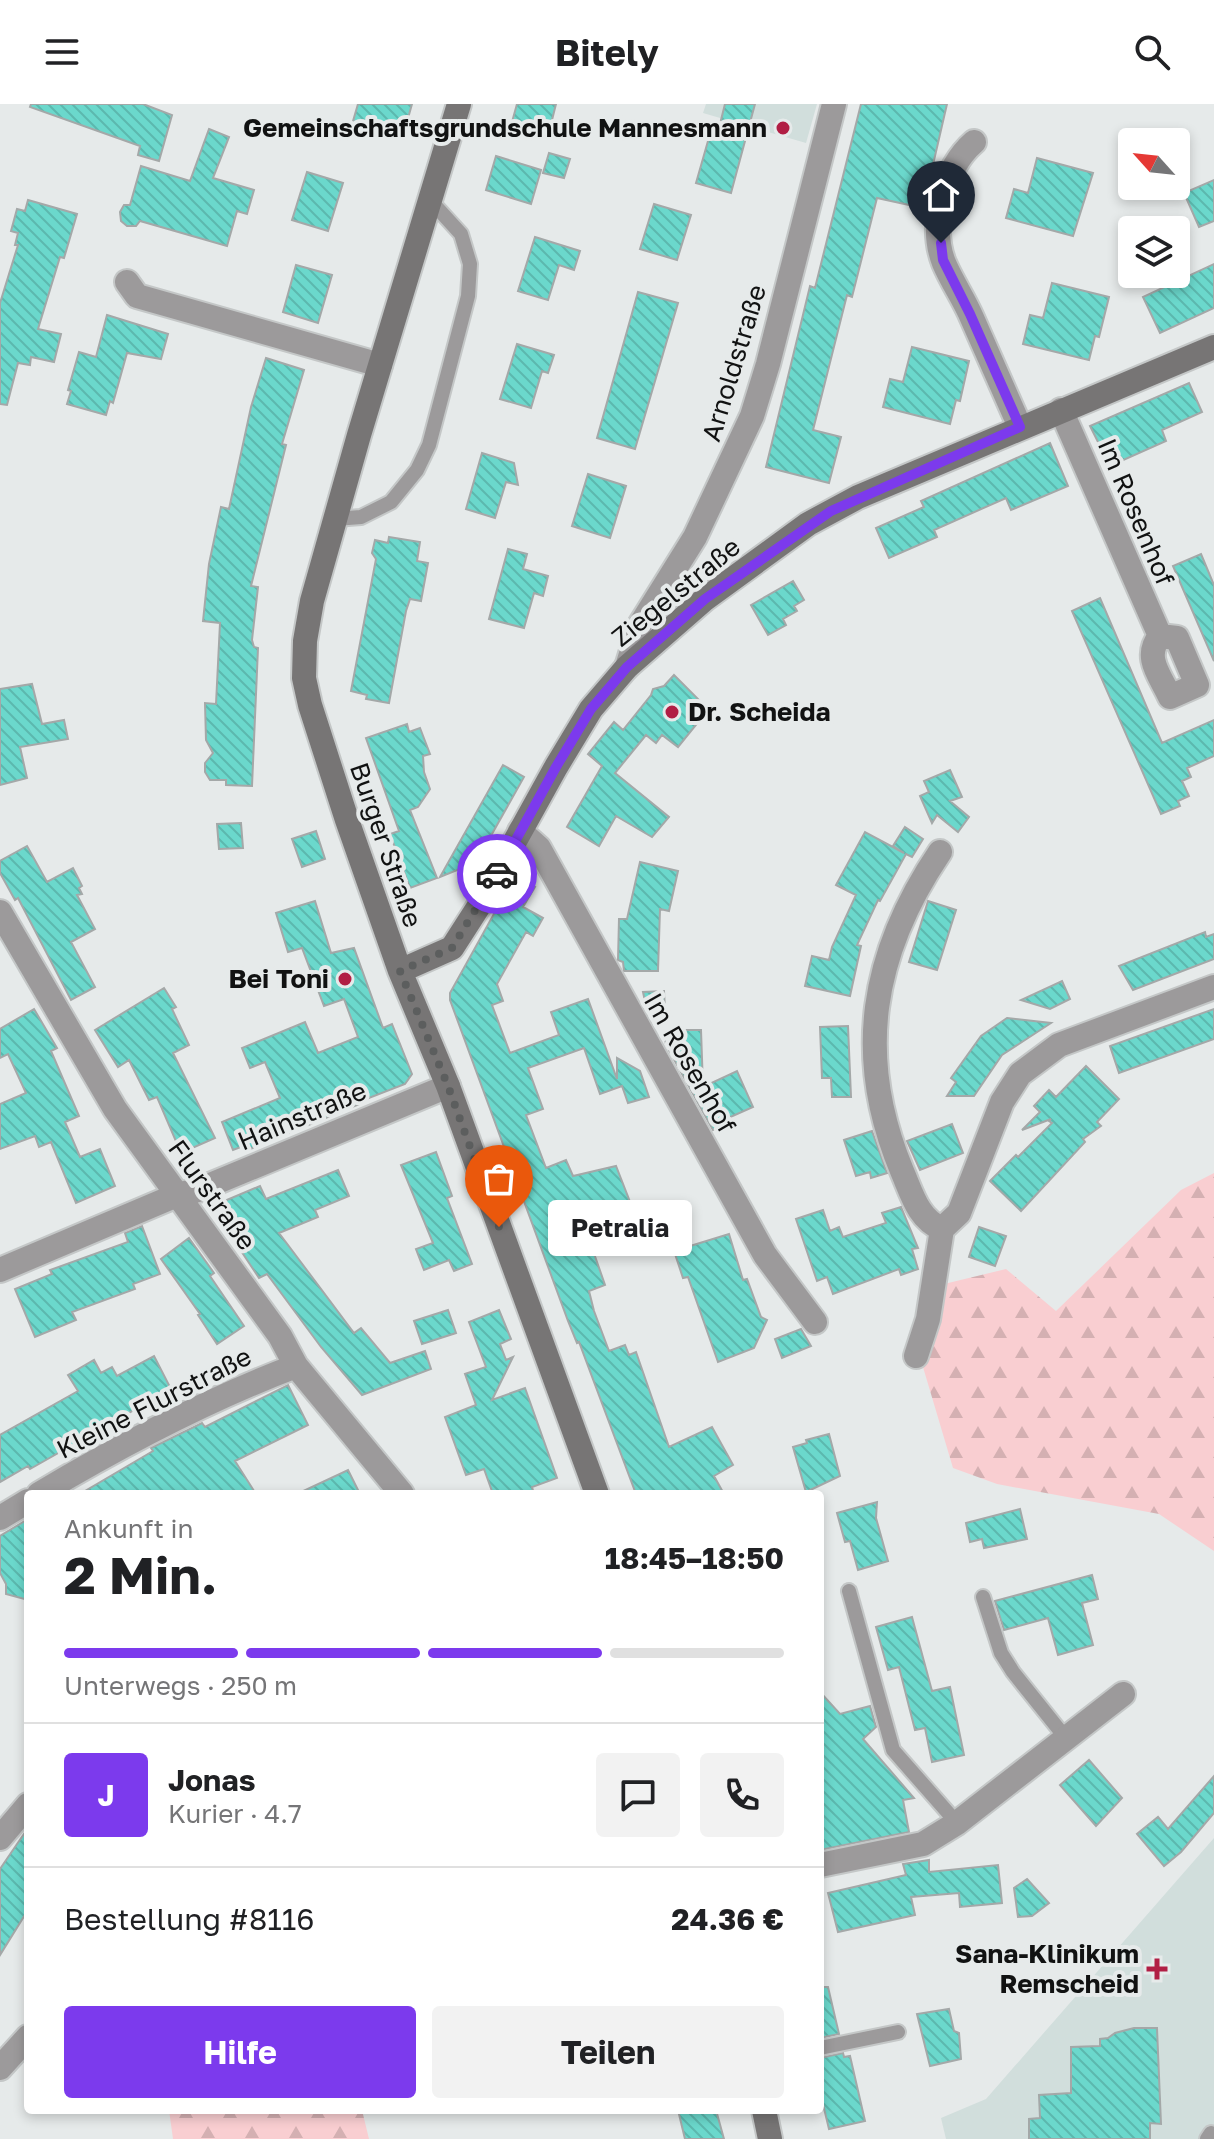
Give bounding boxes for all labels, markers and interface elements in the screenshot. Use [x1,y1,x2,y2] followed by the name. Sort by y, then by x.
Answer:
[40,30,84,74] icon: menu
[1130,30,1174,74] icon: search
[555,31,659,74] text: Bitely
[243,112,767,143] place label: Gemeinschaftsgrundschule Mannesmann
[774,119,792,137] marker: Gemeinschaftsgrundschule Mannesmann
[1118,128,1190,200] north arrow
[1118,128,1190,288] map controls
[907,161,975,243] pin
[919,173,963,217] icon: home
[1118,216,1190,288] button: layers
[695,281,772,445] street label: Arnoldstraße
[1092,434,1181,590] street label: Im Rosenhof
[605,530,746,653] street label: Ziegelstraße
[688,696,831,727] place label: Dr. Scheida
[663,703,681,721] marker: Dr. Scheida
[344,758,429,931] street label: Burger Straße
[457,834,537,914] courier
[475,852,519,896] icon: car
[228,963,329,994] place label: Bei Toni
[336,970,354,988] marker: Bei Toni
[638,987,743,1138] street label: Im Rosenhof
[233,1075,371,1156] street label: Hainstraße
[162,1134,263,1256] street label: Flurstraße
[465,1145,533,1227] pin
[477,1157,521,1201] icon: bag
[547,1199,691,1255] callout: Petralia
[571,1212,669,1243] text: Petralia
[51,1340,256,1465] street label: Kleine Flurstraße
[64,1513,193,1544] text: Ankunft in
[605,1540,784,1576] text: 18:45–18:50
[64,1543,217,1605] text: 2 Min.
[64,1670,297,1701] text: Unterwegs · 250 m
[596,1753,680,1837] button: chat
[700,1753,784,1837] button: phone
[168,1762,255,1798] text: Jonas
[97,1777,115,1813] text: J
[168,1798,302,1829] text: Kurier · 4.7
[64,1901,315,1937] text: Bestellung #8116
[671,1901,784,1937] text: 24.36 €
[955,1938,1139,1999] place label: Sana-Klinikum Remscheid
[1146,1958,1168,1980] marker: Sana-Klinikum Remscheid
[64,2006,416,2098] button: Hilfe
[432,2006,784,2098] button: Teilen

